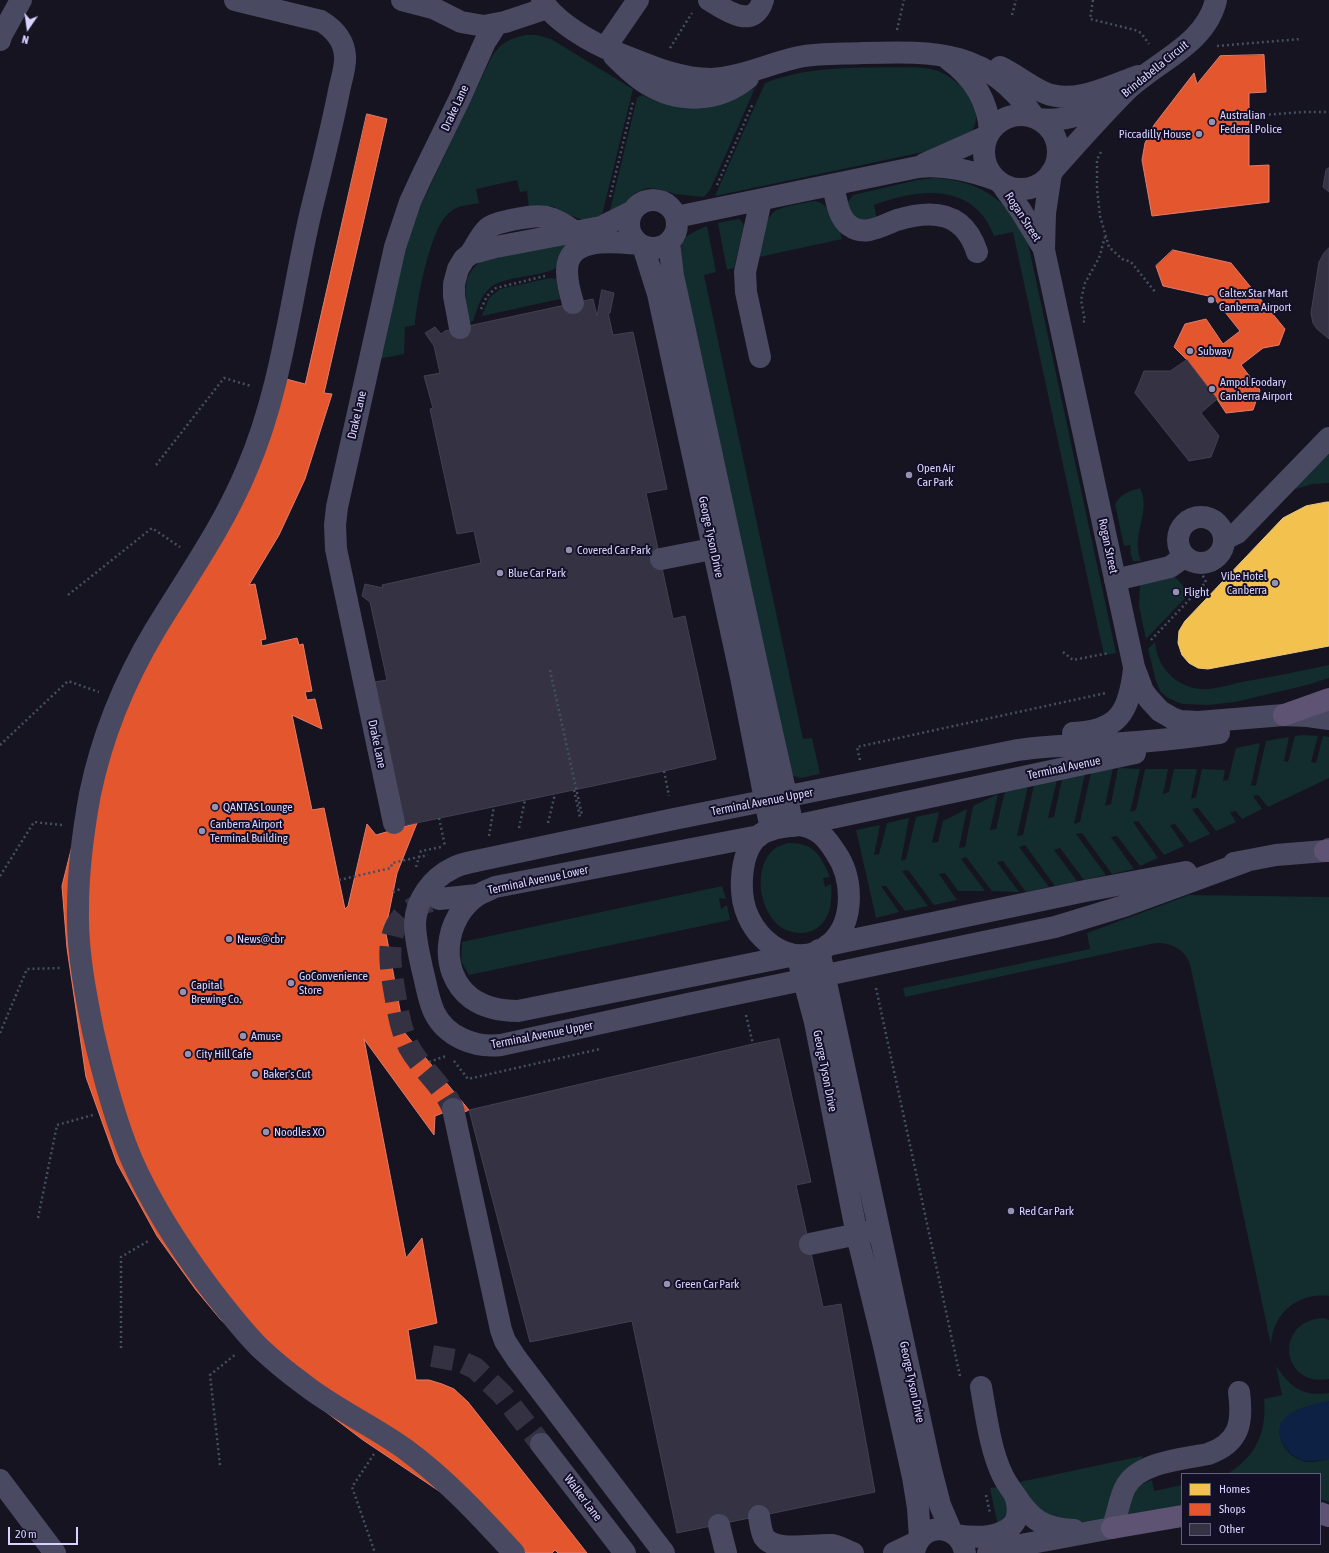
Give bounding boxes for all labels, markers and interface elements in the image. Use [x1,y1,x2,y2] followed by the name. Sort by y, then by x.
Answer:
[8,8,48,48] north arrow
[21,33,30,46] text: N
[1119,38,1191,100] street label: Brindabella Circuit
[438,83,472,133] street label: Drake Lane
[1220,108,1282,136] place label: Australian Federal Police
[1207,117,1217,127] marker: Australian Federal Police
[1119,127,1191,141] place label: Piccadilly House
[1194,129,1204,139] marker: Piccadilly House
[1002,190,1044,244] street label: Rogan Street
[1219,286,1291,314] place label: Caltex Star Mart Canberra Airport
[1206,295,1216,305] marker: Caltex Star Mart Canberra Airport
[1198,344,1232,358] place label: Subway
[1185,346,1195,356] marker: Subway
[1220,375,1292,403] place label: Ampol Foodary Canberra Airport
[1207,384,1217,394] marker: Ampol Foodary Canberra Airport
[344,389,370,441] street label: Drake Lane
[917,461,955,489] place label: Open Air Car Park
[904,470,914,480] marker: Open Air Car Park
[695,495,727,579] street label: George Tyson Drive
[1095,517,1121,575] street label: Rogan Street
[577,543,651,557] place label: Covered Car Park
[564,545,574,555] marker: Covered Car Park
[508,566,566,580] place label: Blue Car Park
[495,568,505,578] marker: Blue Car Park
[1221,569,1267,597] place label: Vibe Hotel Canberra
[1270,578,1280,588] marker: Vibe Hotel Canberra
[1184,585,1209,599] place label: Flight
[1171,587,1181,597] marker: Flight
[365,718,389,770] street label: Drake Lane
[1026,753,1102,783] street label: Terminal Avenue
[710,785,814,819] street label: Terminal Avenue Upper
[223,800,293,814] place label: QANTAS Lounge
[210,802,220,812] marker: QANTAS Lounge
[210,817,288,845] place label: Canberra Airport Terminal Building
[197,826,207,836] marker: Canberra Airport Terminal Building
[487,862,589,898] street label: Terminal Avenue Lower
[237,932,284,946] place label: News@cbr
[224,934,234,944] marker: News@cbr
[299,969,368,997] place label: GoConvenience Store
[191,978,241,1006] place label: Capital Brewing Co.
[286,978,296,988] marker: GoConvenience Store
[178,987,188,997] marker: Capital Brewing Co.
[490,1018,594,1052] street label: Terminal Avenue Upper
[251,1029,281,1043] place label: Amuse
[810,1029,840,1113] street label: George Tyson Drive
[238,1031,248,1041] marker: Amuse
[196,1047,252,1061] place label: City Hill Cafe
[183,1049,193,1059] marker: City Hill Cafe
[263,1067,311,1081] place label: Baker's Cut
[250,1069,260,1079] marker: Baker's Cut
[274,1125,325,1139] place label: Noodles XO
[261,1127,271,1137] marker: Noodles XO
[1019,1204,1074,1218] place label: Red Car Park
[1006,1206,1016,1216] marker: Red Car Park
[675,1277,739,1291] place label: Green Car Park
[662,1279,672,1289] marker: Green Car Park
[896,1340,928,1424] street label: George Tyson Drive
[561,1472,605,1524] street label: Walker Lane
[1181,1473,1321,1545] legend
[1219,1482,1250,1496] text: Homes
[1219,1502,1245,1516] text: Shops
[10,1519,80,1545] scale bar
[1219,1522,1244,1536] text: Other
[15,1527,37,1541] text: 20 m

